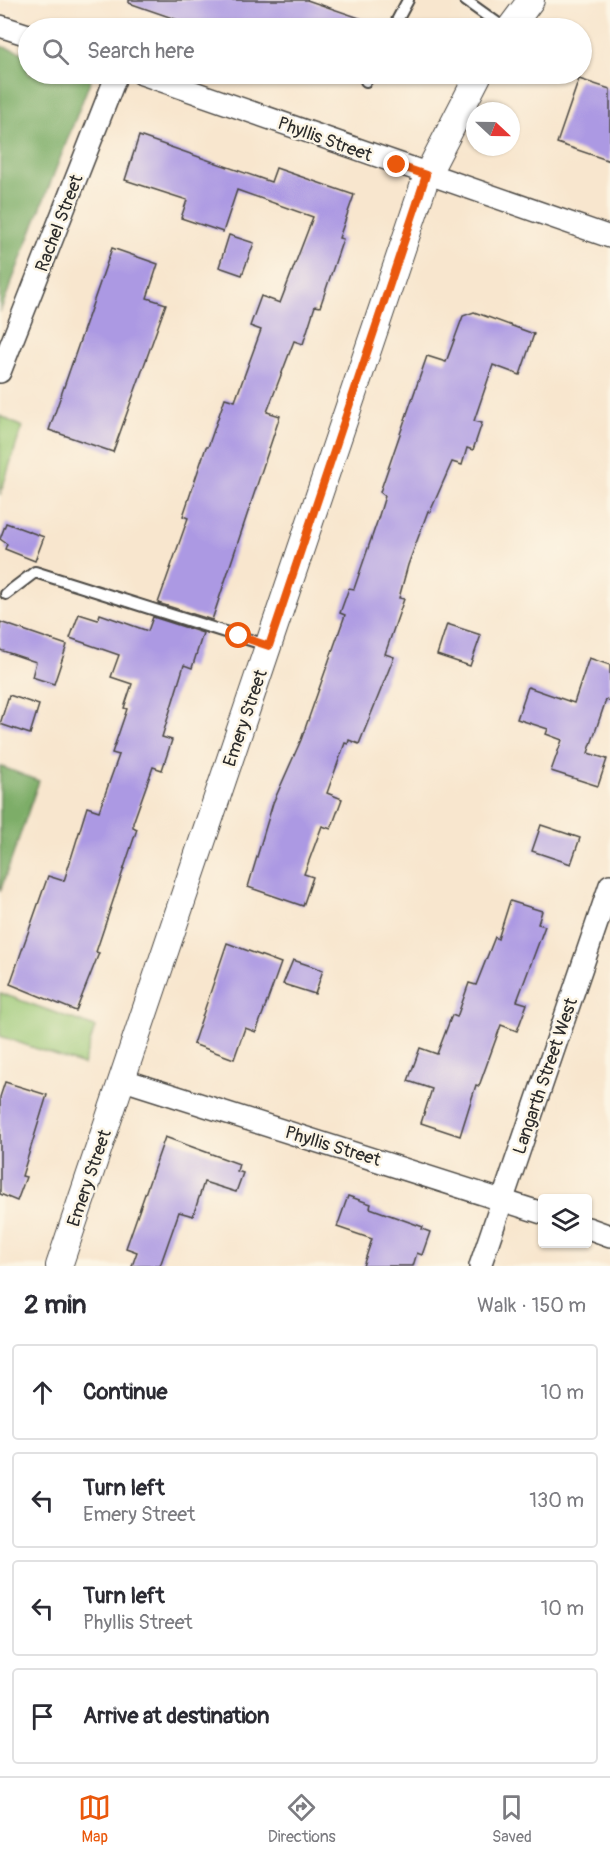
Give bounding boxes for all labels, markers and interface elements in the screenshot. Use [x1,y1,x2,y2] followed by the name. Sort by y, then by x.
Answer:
[18,18,592,84] search box
[39,35,72,68] icon: search
[87,37,194,65] text: Search here
[466,102,520,156] north arrow
[275,112,376,167] street label: Phyllis Street
[383,151,409,177] route end
[30,171,89,275] street label: Rachel Street
[225,622,251,648] route start
[218,666,273,770] street label: Emery Street
[508,994,583,1157] street label: Langarth Street West
[282,1121,384,1172] street label: Phyllis Street
[62,1126,117,1230] street label: Emery Street
[538,1194,592,1248] map controls
[538,1194,592,1248] button: layers
[24,1289,86,1321] text: 2 min
[477,1293,586,1318] text: Walk · 150 m
[26,1376,59,1409] icon: ahead
[83,1378,167,1406] text: Continue
[540,1380,584,1405] text: 10 m
[83,1474,165,1502] text: Turn left
[26,1484,59,1517] icon: left
[529,1488,584,1513] text: 130 m
[83,1502,195,1527] text: Emery Street
[83,1582,165,1610] text: Turn left
[26,1592,59,1625] icon: left
[540,1596,584,1621] text: 10 m
[83,1610,193,1635] text: Phyllis Street
[26,1700,59,1733] icon: arrive
[83,1702,269,1730] text: Arrive at destination
[78,1791,111,1847] tab: Map
[268,1791,336,1847] tab: Directions
[492,1791,532,1847] tab: Saved

